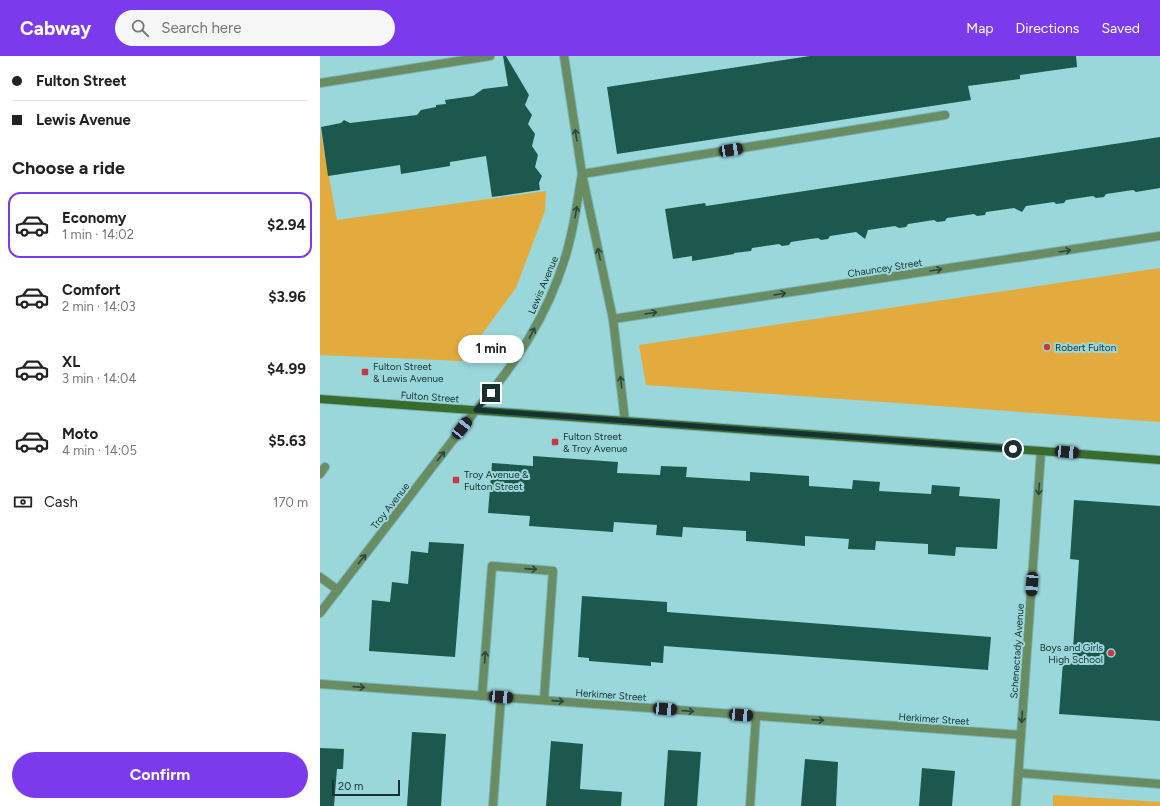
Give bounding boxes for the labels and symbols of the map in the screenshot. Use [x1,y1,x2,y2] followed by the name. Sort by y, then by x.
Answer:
[572,129,580,142] one-way arrow
[718,142,744,158] car
[572,205,580,218] one-way arrow
[1058,246,1071,254] one-way arrow
[595,248,603,261] one-way arrow
[525,254,561,316] street label: Lewis Avenue
[847,256,924,280] street label: Chauncey Street
[929,266,942,274] one-way arrow
[773,290,786,298] one-way arrow
[645,309,658,317] one-way arrow
[529,327,536,339] one-way arrow
[458,335,524,363] callout: 1 min
[1055,341,1117,354] place label: Robert Fulton
[1042,342,1052,352] marker: Robert Fulton
[373,360,444,385] place label: Fulton Street & Lewis Avenue
[360,367,370,377] marker: Fulton Street & Lewis Avenue
[617,376,625,389] one-way arrow
[482,384,500,402] route end
[400,388,460,406] street label: Fulton Street
[450,415,474,441] car
[563,430,628,455] place label: Fulton Street & Troy Avenue
[550,437,560,447] marker: Fulton Street & Troy Avenue
[1004,440,1022,458] route start
[1055,445,1079,459] car
[437,450,445,461] one-way arrow
[464,468,529,493] place label: Troy Avenue & Fulton Street
[451,475,461,485] marker: Troy Avenue & Fulton Street
[368,480,413,532] street label: Troy Avenue
[1035,482,1042,495] one-way arrow
[357,554,366,565] one-way arrow
[524,566,537,573] one-way arrow
[1025,572,1039,596] car
[1007,602,1027,699] street label: Schenectady Avenue
[1040,641,1103,666] place label: Boys and Girls High School
[1106,648,1116,658] marker: Boys and Girls High School
[482,651,489,664] one-way arrow
[352,684,365,691] one-way arrow
[575,686,647,704] street label: Herkimer Street
[489,690,513,704] car
[551,698,564,705] one-way arrow
[653,702,677,716] car
[681,707,694,714] one-way arrow
[729,708,753,722] car
[898,710,970,728] street label: Herkimer Street
[1019,710,1026,723] one-way arrow
[811,717,824,724] one-way arrow
[332,778,400,797] scale bar

